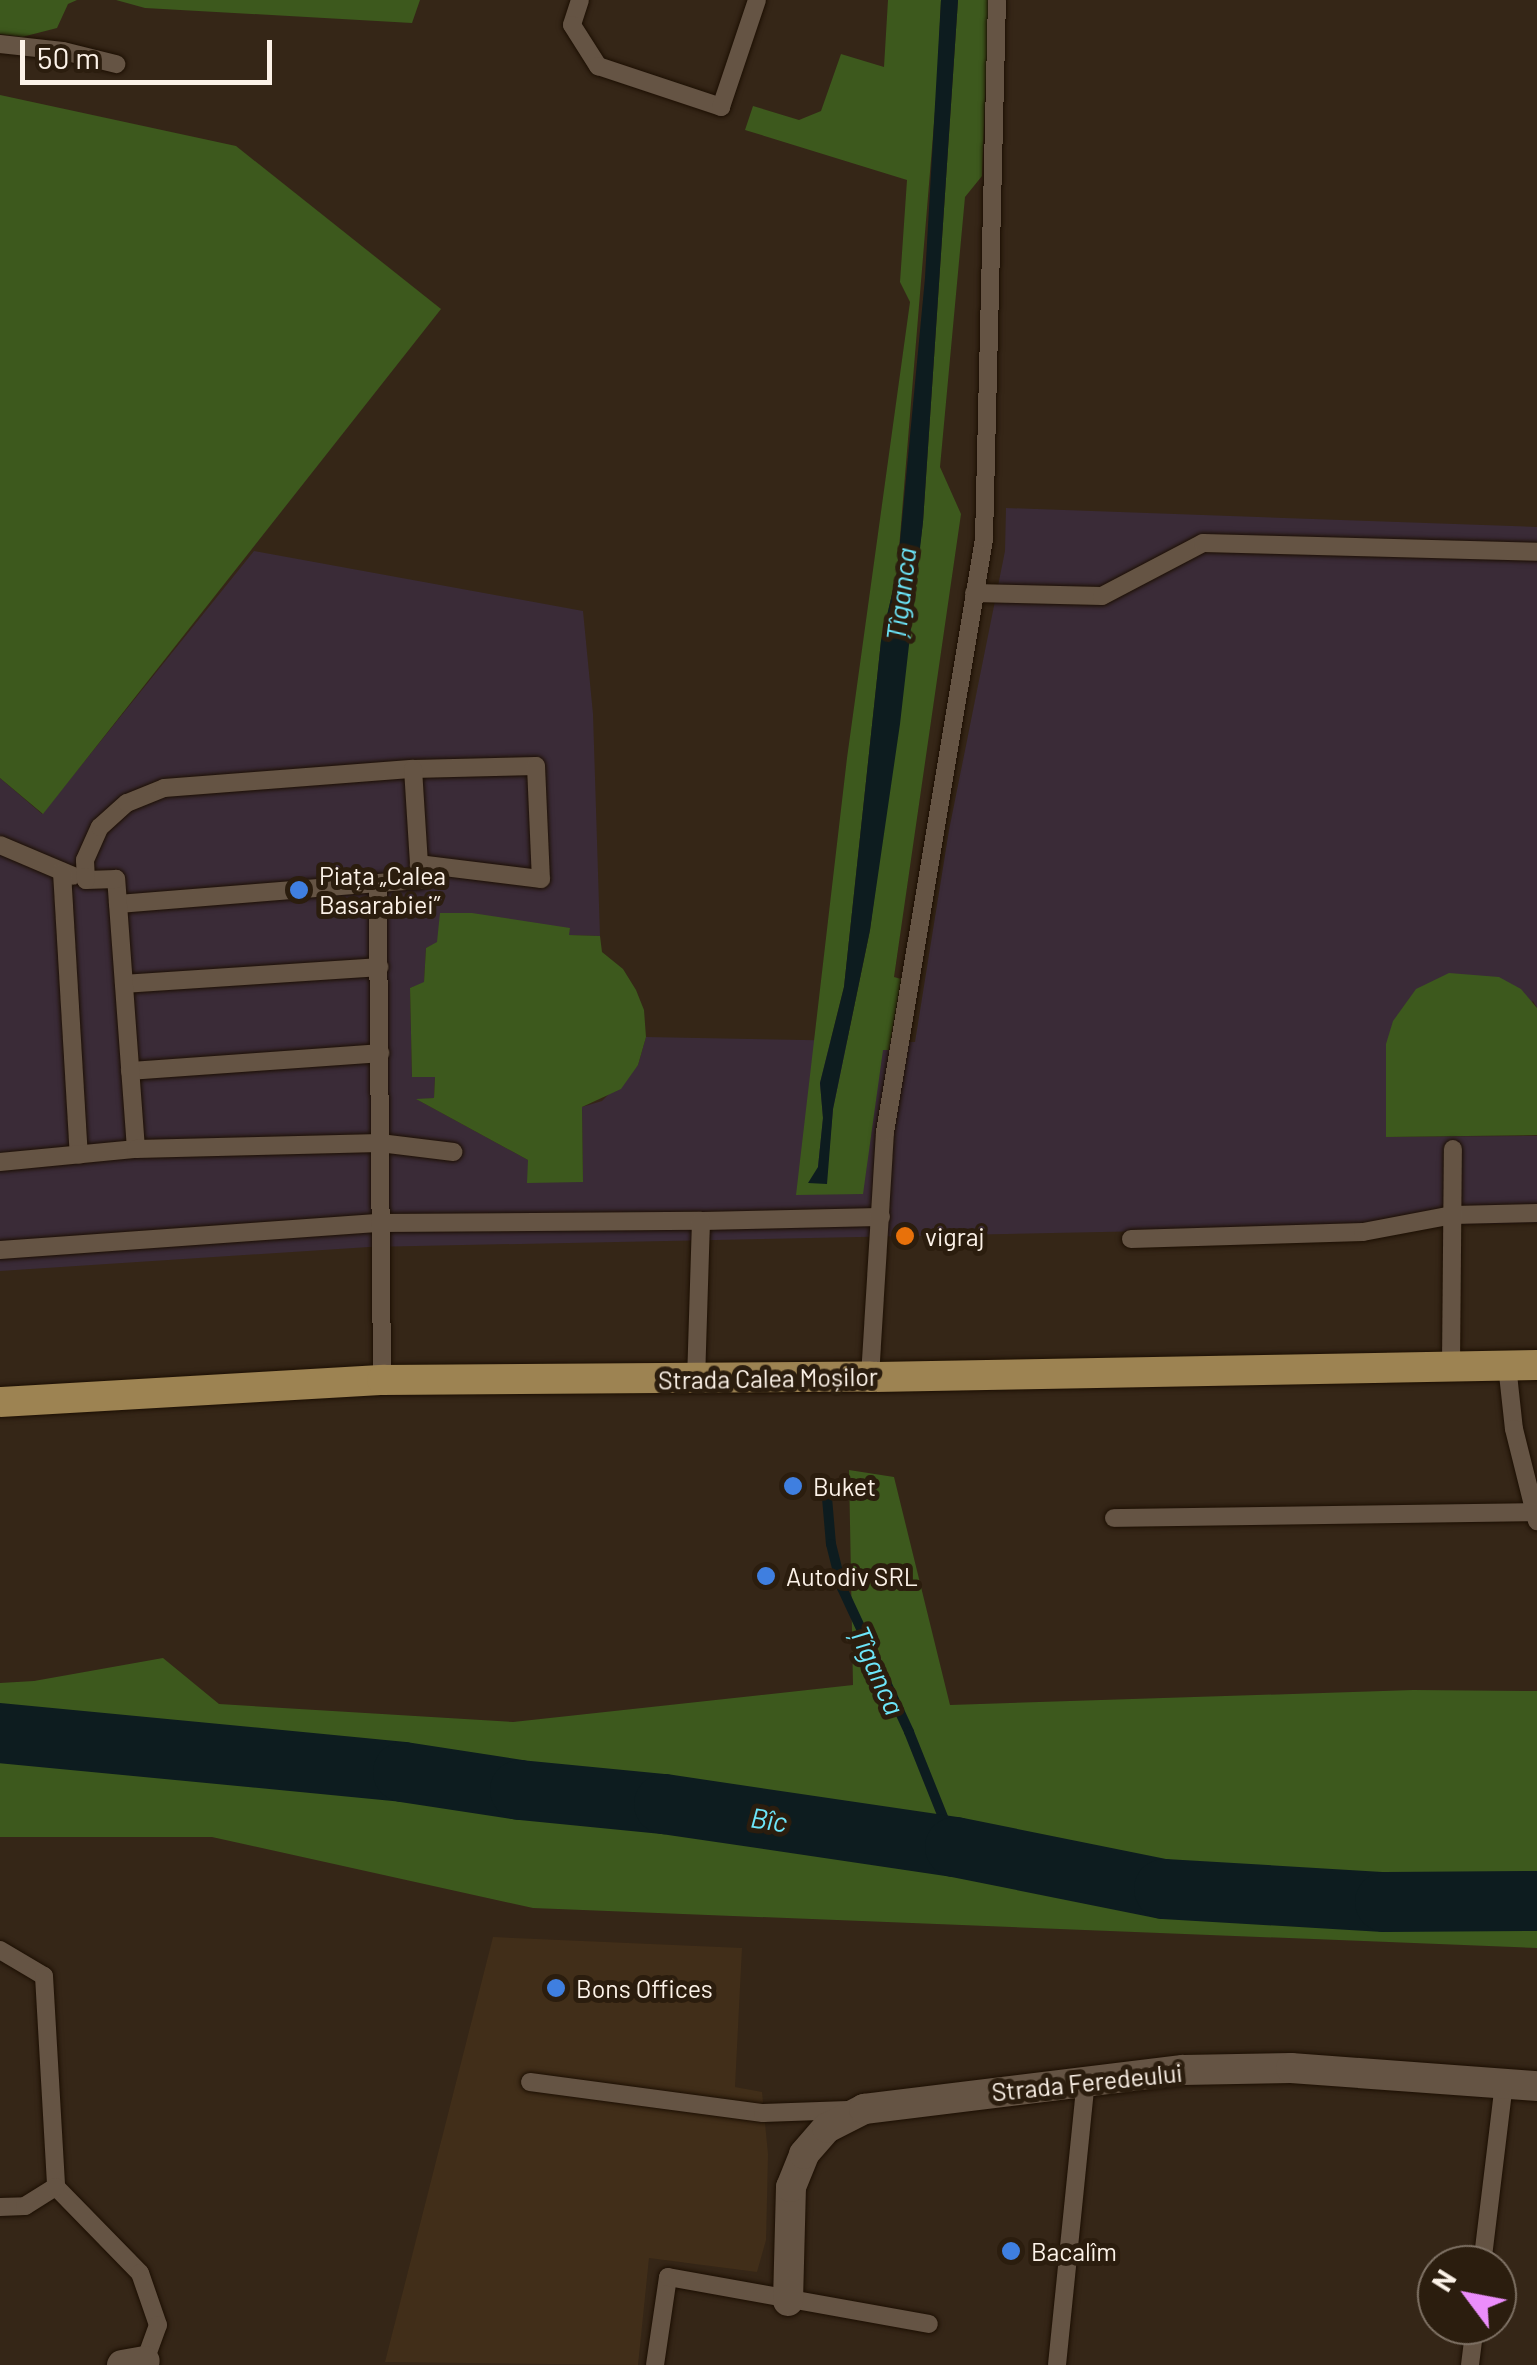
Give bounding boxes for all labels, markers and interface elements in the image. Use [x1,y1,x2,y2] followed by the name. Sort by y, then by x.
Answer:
[25,20,278,82] scale bar
[37,39,100,75] text: 50 m
[878,545,922,643] water label: Țîganca
[319,861,446,920] place label: Piața „Calea Basarabiei”
[288,879,310,901] marker: Piața „Calea Basarabiei”
[925,1221,985,1251] place label: vigraj
[894,1225,916,1247] marker: vigraj
[658,1361,878,1395] street label: Strada Calea Moșilor
[813,1471,876,1501] place label: Buket
[782,1475,804,1497] marker: Buket
[786,1561,918,1591] place label: Autodiv SRL
[755,1565,777,1587] marker: Autodiv SRL
[844,1620,912,1720] water label: Țîganca
[748,1800,790,1838] water label: Bîc
[576,1973,713,2003] place label: Bons Offices
[545,1977,567,1999] marker: Bons Offices
[990,2057,1184,2107] street label: Strada Feredeului
[1031,2236,1117,2266] place label: Bacalîm
[1000,2240,1022,2262] marker: Bacalîm
[1417,2245,1517,2345] north arrow
[1424,2263,1463,2297] text: N

